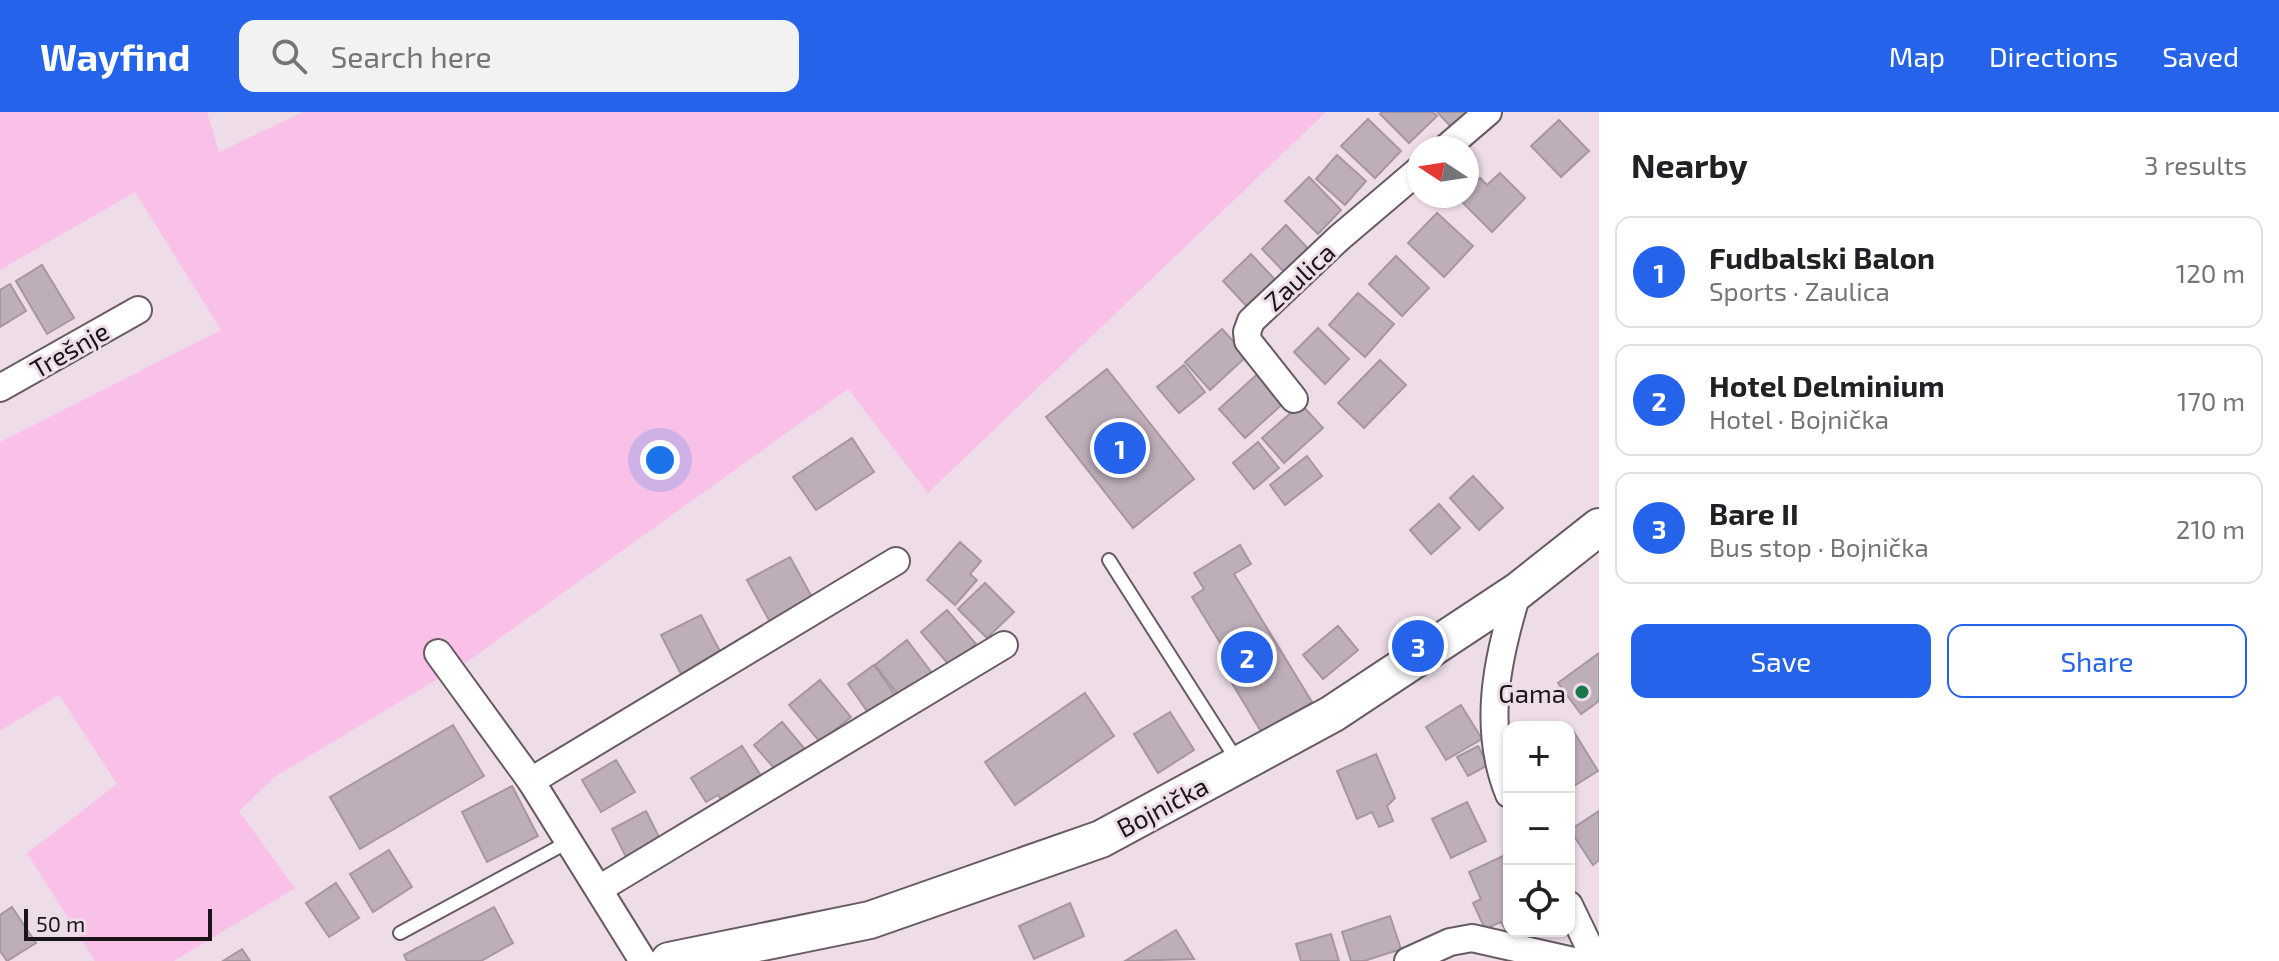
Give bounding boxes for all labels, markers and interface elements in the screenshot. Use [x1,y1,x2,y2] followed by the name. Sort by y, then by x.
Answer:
[239,20,799,92] search box
[40,33,191,79] text: Wayfind
[267,34,311,78] icon: search
[331,38,492,74] text: Search here
[1889,39,1945,73] text: Map
[1989,39,2118,73] text: Directions
[2162,39,2239,73] text: Saved
[1407,136,1479,208] north arrow
[1631,144,1748,185] text: Nearby
[2144,149,2247,180] text: 3 results
[1257,236,1341,316] street label: Zaulica
[1709,239,1935,275] text: Fudbalski Balon
[1653,257,1665,288] text: 1
[2176,257,2245,288] text: 120 m
[1709,275,1890,306] text: Sports · Zaulica
[24,314,114,384] street label: Trešnje
[1709,367,1945,403] text: Hotel Delminium
[1651,385,1667,416] text: 2
[2177,385,2245,416] text: 170 m
[1709,403,1889,434] text: Hotel · Bojnička
[1094,418,1146,478] pin: 1
[640,440,680,480] your location
[1709,495,1799,531] text: Bare II
[1652,513,1666,544] text: 3
[2176,513,2245,544] text: 210 m
[1709,531,1929,562] text: Bus stop · Bojnička
[1392,616,1444,676] pin: 3
[1631,624,1931,698] button: Save
[1947,624,2247,698] button: Share
[1221,627,1273,687] pin: 2
[1498,677,1566,708] place label: Gama
[1573,683,1591,701] marker: Gama
[1503,721,1575,937] map controls
[1503,721,1575,793] button: +
[1111,769,1213,843] street label: Bojnička
[1503,793,1575,865] button: −
[1503,865,1575,937] button: locate
[24,905,212,941] scale bar
[36,910,85,936] text: 50 m

